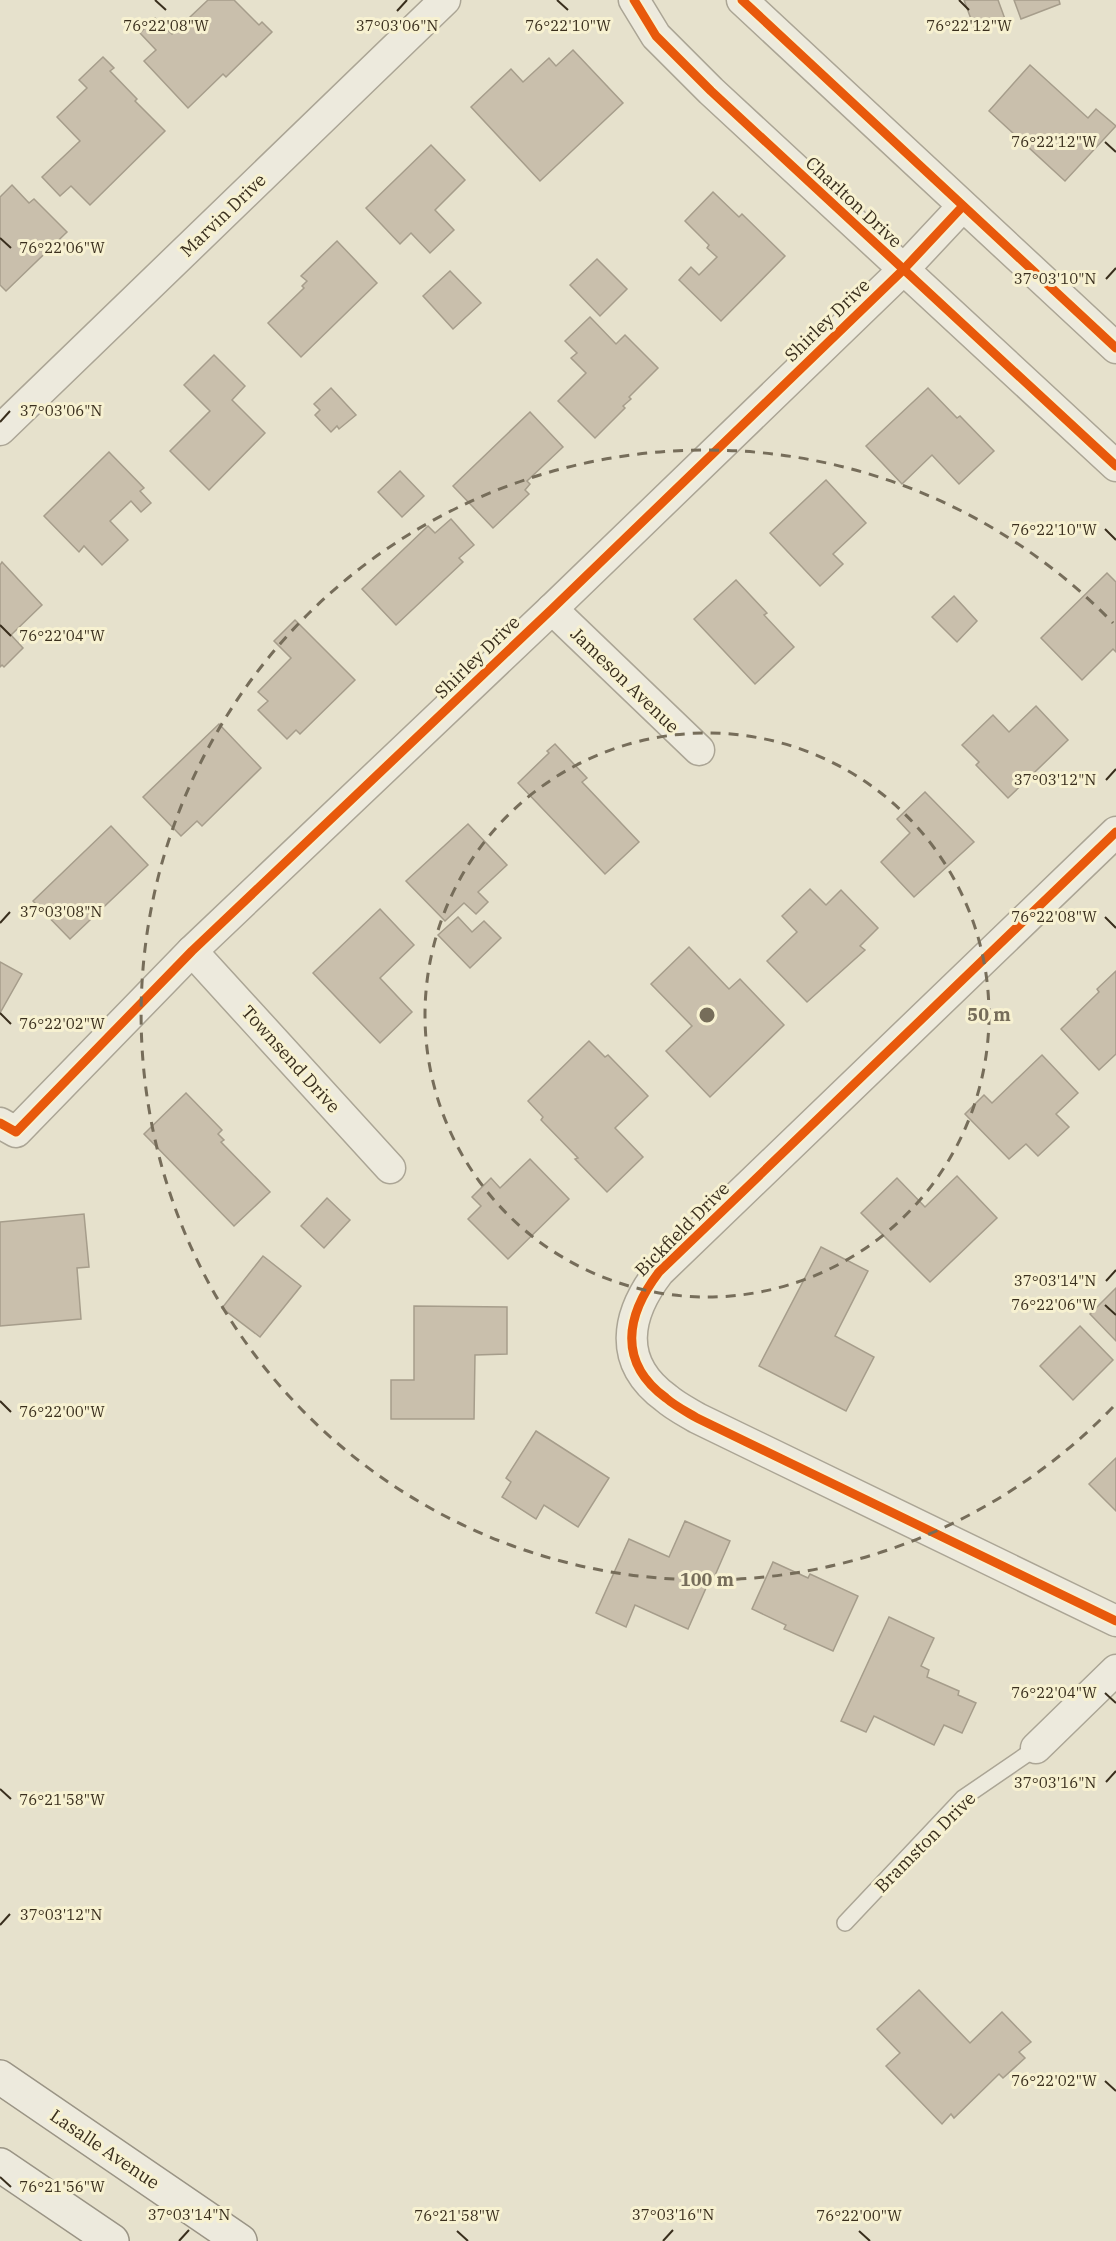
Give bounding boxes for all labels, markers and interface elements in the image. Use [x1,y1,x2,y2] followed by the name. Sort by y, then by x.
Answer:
[123,16,209,35] text: 76°22'08"W
[356,16,438,35] text: 37°03'06"N
[525,16,611,35] text: 76°22'10"W
[926,16,1012,35] text: 76°22'12"W
[1011,132,1097,151] text: 76°22'12"W
[801,151,907,253] street label: Charlton Drive
[175,168,271,262] street label: Marvin Drive
[19,238,105,257] text: 76°22'06"W
[1014,269,1096,288] text: 37°03'10"N
[780,274,874,366] street label: Shirley Drive
[20,401,102,420] text: 37°03'06"N
[1011,520,1097,539] text: 76°22'10"W
[430,611,524,703] street label: Shirley Drive
[566,622,684,738] street label: Jameson Avenue
[19,626,105,645] text: 76°22'04"W
[1014,770,1096,789] text: 37°03'12"N
[20,902,102,921] text: 37°03'08"N
[1011,907,1097,926] text: 76°22'08"W
[237,1000,345,1118] street label: Townsend Drive
[967,1003,1011,1026] text: 50 m
[697,1005,717,1025] centre of rings
[19,1014,105,1033] text: 76°22'02"W
[630,1177,734,1281] street label: Bickfield Drive
[1014,1271,1096,1290] text: 37°03'14"N
[1011,1295,1097,1314] text: 76°22'06"W
[19,1402,105,1421] text: 76°22'00"W
[680,1568,735,1591] text: 100 m
[1011,1683,1097,1702] text: 76°22'04"W
[1014,1773,1096,1792] text: 37°03'16"N
[870,1787,980,1897] street label: Bramston Drive
[19,1790,105,1809] text: 76°21'58"W
[20,1905,102,1924] text: 37°03'12"N
[1011,2071,1097,2090] text: 76°22'02"W
[46,2104,164,2194] street label: Lasalle Avenue
[19,2177,105,2196] text: 76°21'56"W
[148,2205,230,2224] text: 37°03'14"N
[632,2205,714,2224] text: 37°03'16"N
[414,2206,500,2225] text: 76°21'58"W
[816,2206,902,2225] text: 76°22'00"W

